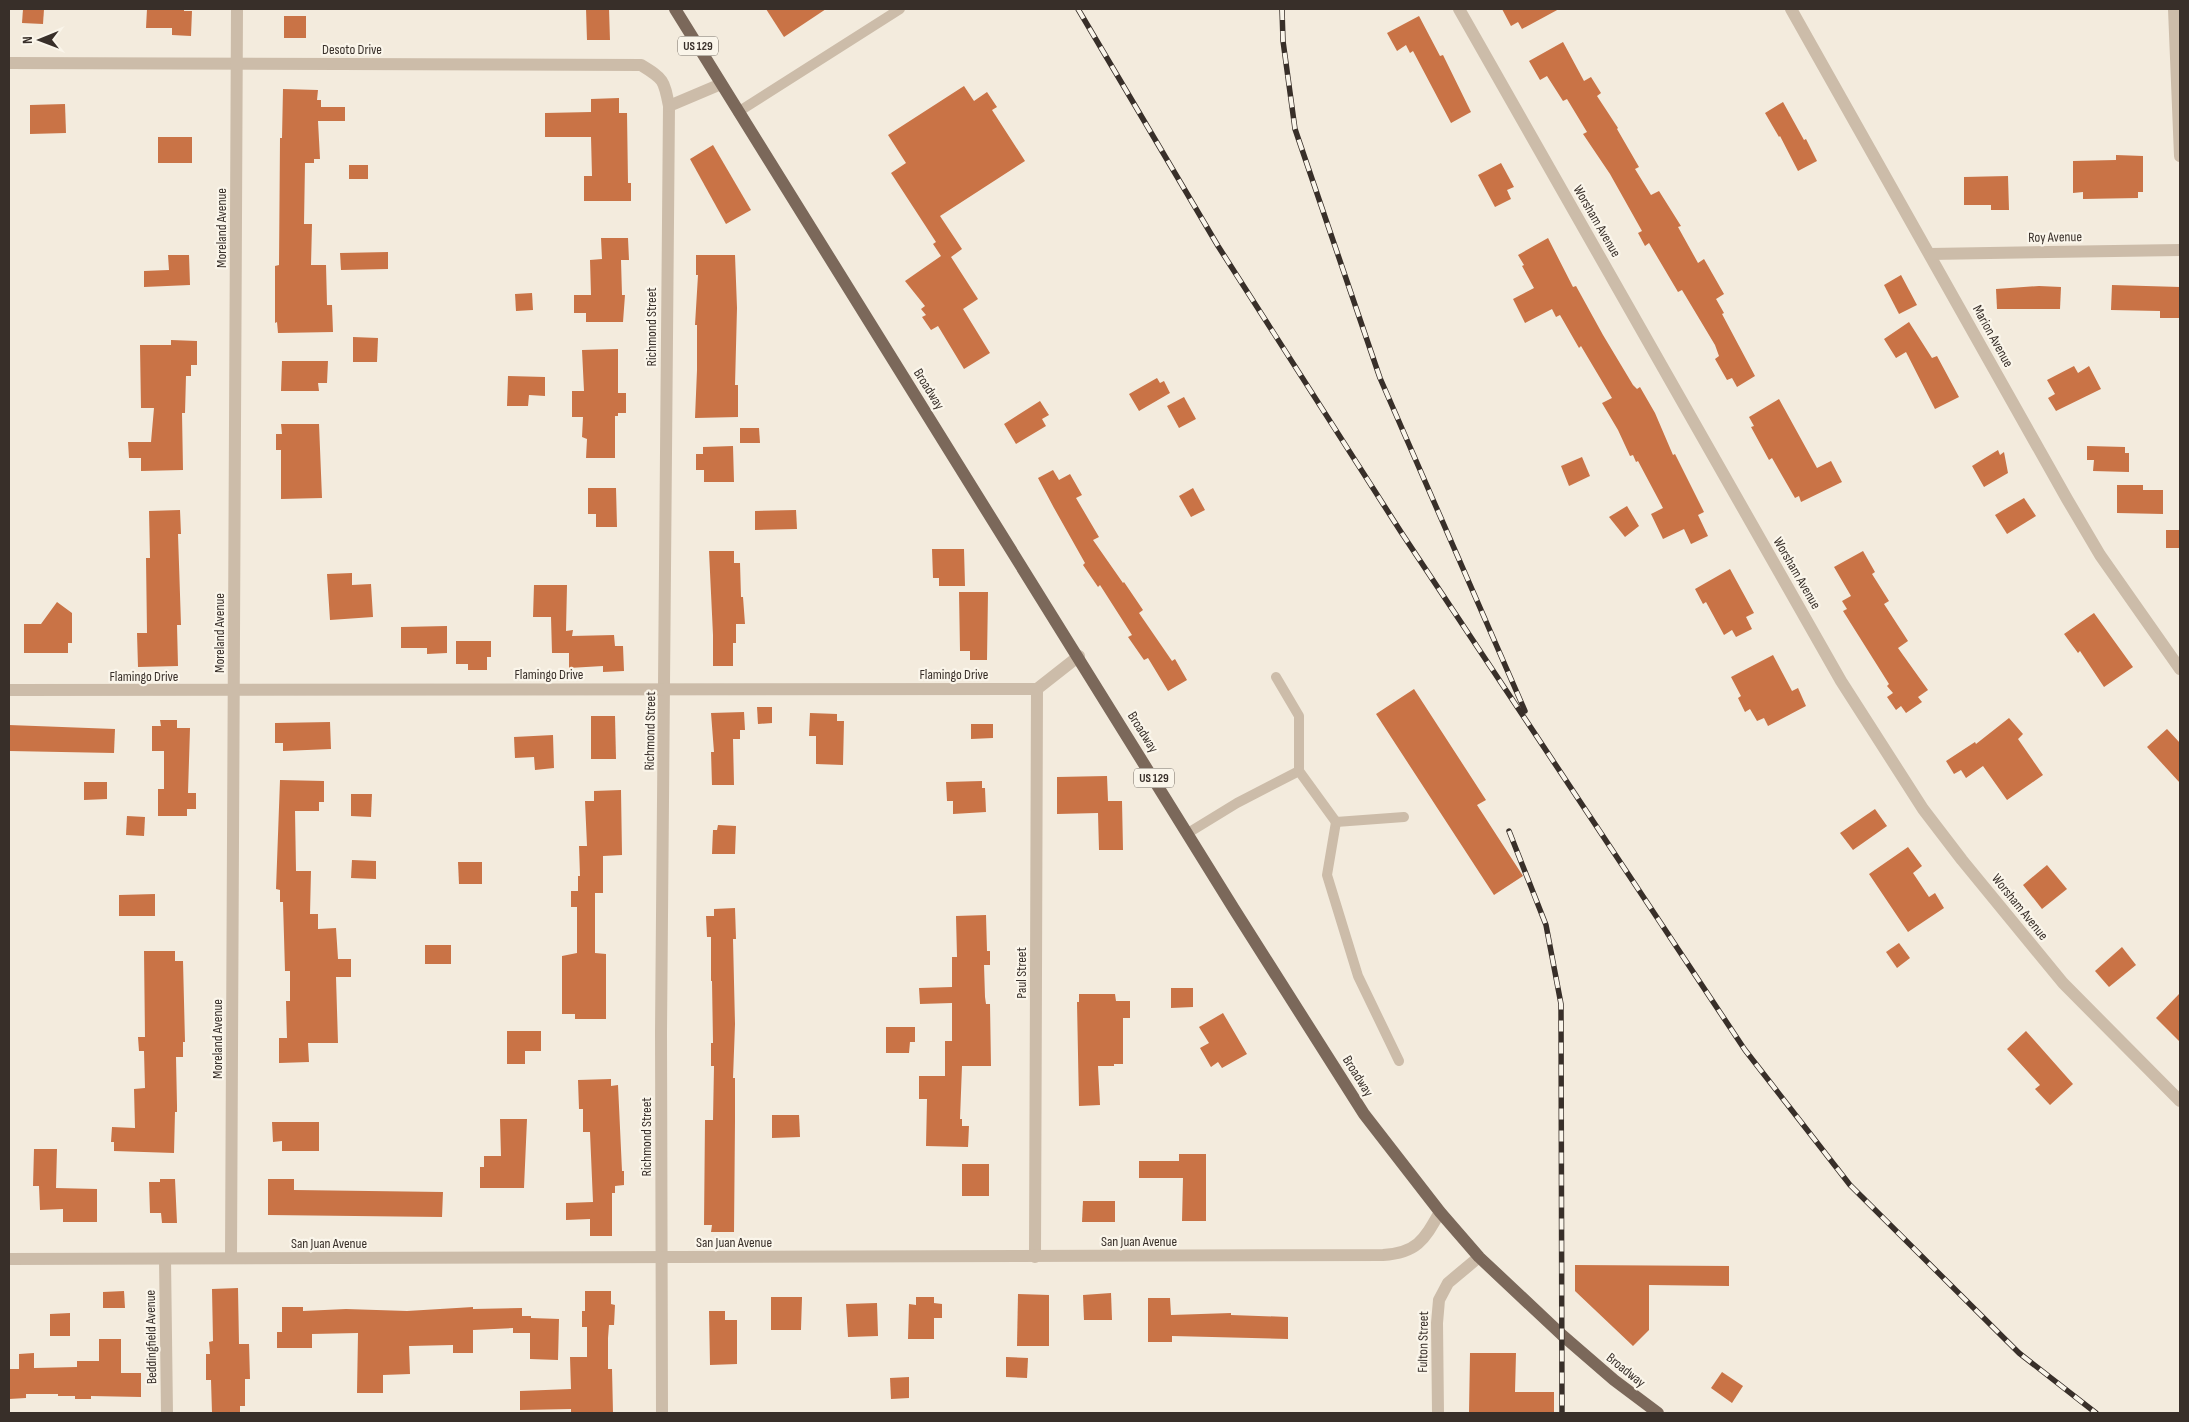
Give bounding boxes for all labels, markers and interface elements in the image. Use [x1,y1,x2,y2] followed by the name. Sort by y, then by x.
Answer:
[15,15,65,65] north arrow
[19,36,36,44] text: N
[678,36,718,56] road number: US 129
[322,41,382,58] street label: Desoto Drive
[1570,182,1624,260] street label: Worsham Avenue
[213,188,230,268] street label: Moreland Avenue
[2028,228,2082,246] street label: Roy Avenue
[643,287,660,367] street label: Richmond Street
[1969,302,2017,370] street label: Marion Avenue
[910,365,949,413] street label: Broadway
[1770,534,1824,612] street label: Worsham Avenue
[211,593,228,673] street label: Moreland Avenue
[515,666,583,683] street label: Flamingo Drive
[920,666,988,683] street label: Flamingo Drive
[110,668,178,685] street label: Flamingo Drive
[641,691,659,771] street label: Richmond Street
[1124,708,1163,756] street label: Broadway
[1134,768,1174,788] road number: US 129
[1988,870,2052,944] street label: Worsham Avenue
[1013,947,1030,999] street label: Paul Street
[209,999,226,1079] street label: Moreland Avenue
[1339,1052,1378,1100] street label: Broadway
[638,1097,655,1177] street label: Richmond Street
[1101,1233,1177,1250] street label: San Juan Avenue
[696,1234,772,1251] street label: San Juan Avenue
[291,1235,367,1252] street label: San Juan Avenue
[142,1290,160,1384] street label: Beddingfield Avenue
[1414,1311,1432,1373] street label: Fulton Street
[1603,1349,1649,1391] street label: Broadway

